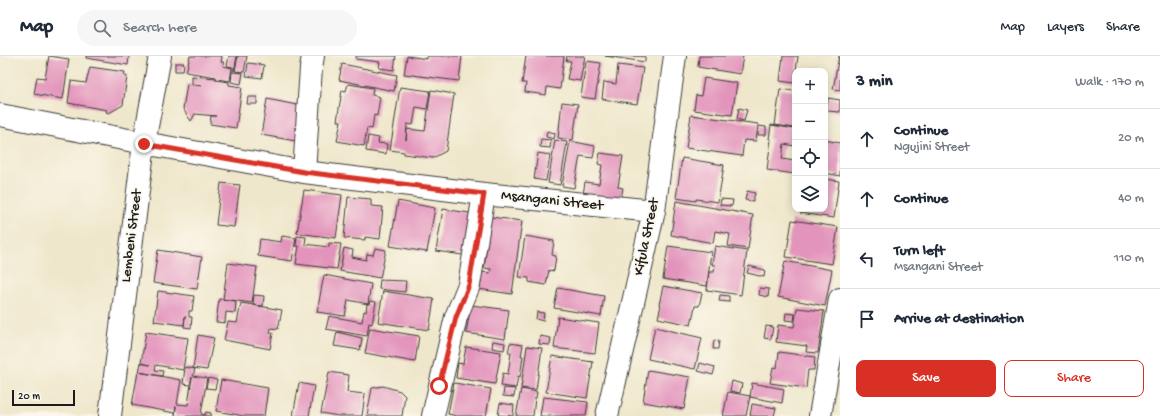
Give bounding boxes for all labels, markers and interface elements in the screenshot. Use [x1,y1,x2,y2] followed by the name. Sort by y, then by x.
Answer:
[77,10,357,46] search box
[20,16,53,39] text: Map
[91,17,113,39] icon: search
[123,19,197,37] text: Search here
[1001,19,1025,36] text: Map
[1047,19,1084,36] text: Layers
[1106,19,1140,36] text: Share
[792,68,828,212] map controls
[792,68,828,104] button: +
[856,72,893,92] text: 3 min
[1075,75,1144,90] text: Walk · 170 m
[792,104,828,140] button: −
[894,122,948,140] text: Continue
[856,128,878,150] icon: ahead
[1118,131,1144,146] text: 20 m
[135,135,153,153] route end
[792,140,828,176] button: locate
[894,140,969,155] text: Ngujini Street
[792,176,828,212] button: layers
[117,187,147,283] street label: Lembeni Street
[500,187,606,215] street label: Msangani Street
[856,188,878,210] icon: ahead
[894,190,948,208] text: Continue
[1118,191,1144,206] text: 40 m
[630,195,664,277] street label: Kifula Street
[894,242,945,260] text: Turn left
[856,248,878,270] icon: left
[1114,251,1144,266] text: 110 m
[894,260,983,275] text: Msangani Street
[856,308,878,330] icon: arrive
[894,310,1024,328] text: Arrive at destination
[856,360,996,397] button: Save
[1004,360,1144,397] button: Share
[430,377,448,395] route start
[12,388,75,407] scale bar
[18,391,40,403] text: 20 m

